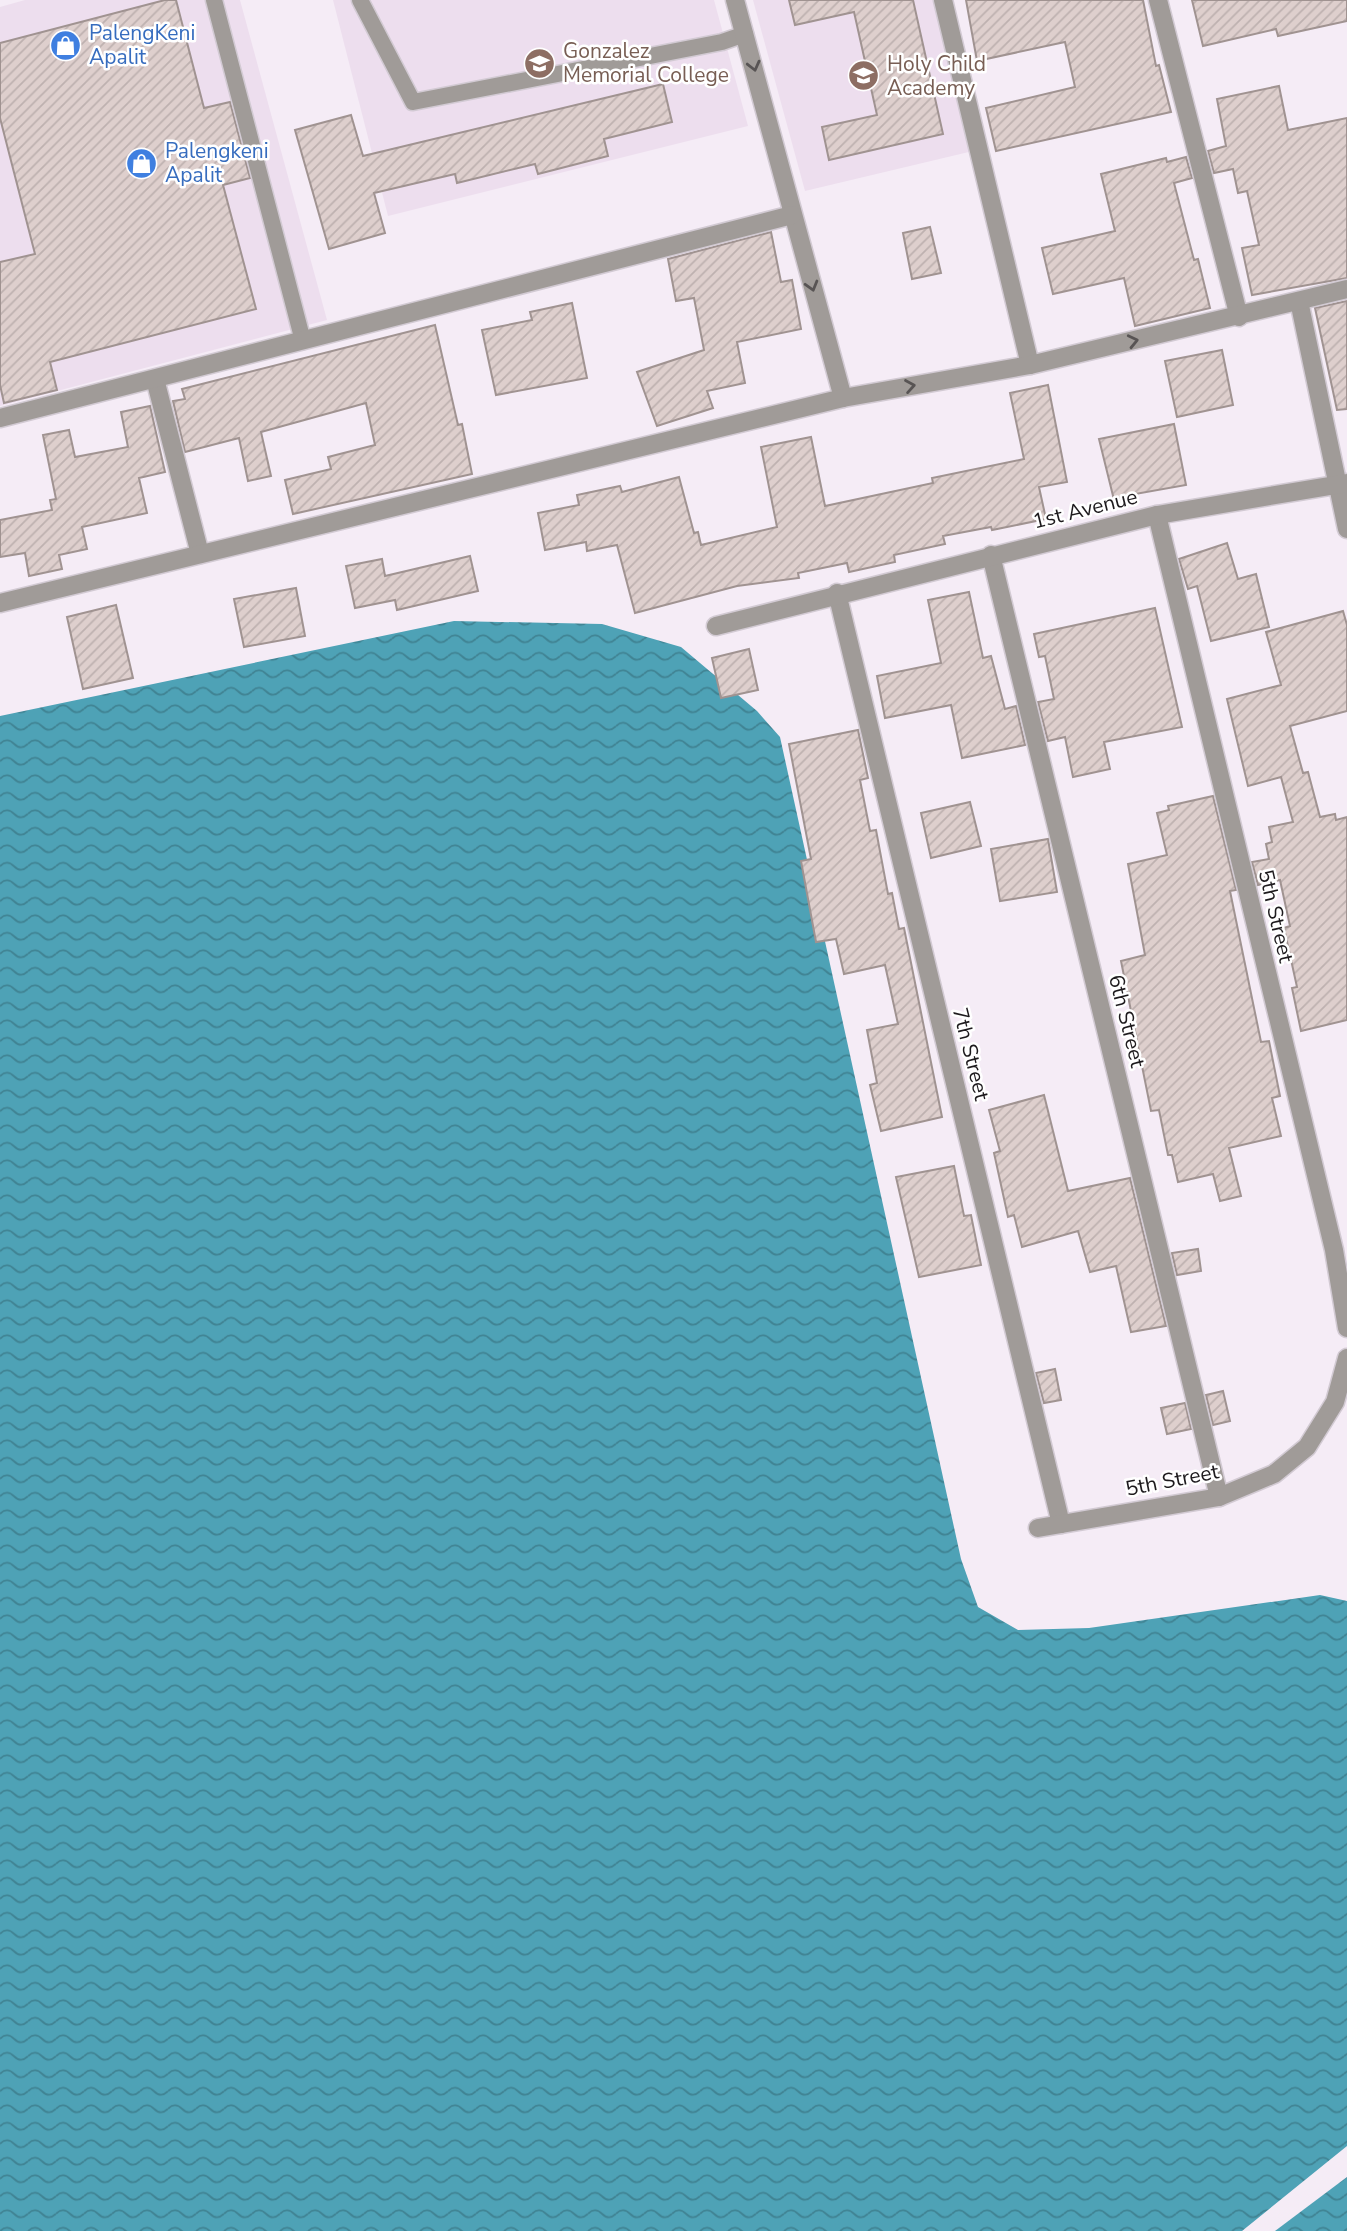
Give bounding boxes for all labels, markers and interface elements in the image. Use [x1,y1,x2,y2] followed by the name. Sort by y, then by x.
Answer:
[89,19,195,71] place label: PalengKeni Apalit
[49,28,83,62] shop icon: PalengKeni Apalit
[563,37,729,89] place label: Gonzalez Memorial College
[523,46,557,80] school or university icon: Gonzalez Memorial College
[887,50,986,102] place label: Holy Child Academy
[847,59,881,93] school or university icon: Holy Child Academy
[746,60,760,72] one-way arrow
[165,137,269,189] place label: Palengkeni Apalit
[125,146,159,180] shop icon: Palengkeni Apalit
[803,280,818,292] one-way arrow
[1127,335,1139,349] one-way arrow
[904,379,916,394] one-way arrow
[1030,482,1140,536] street label: 1st Avenue
[1252,867,1300,966] street label: 5th Street
[1102,972,1152,1071] street label: 6th Street
[946,1005,996,1104] street label: 7th Street
[1123,1457,1222,1503] street label: 5th Street

